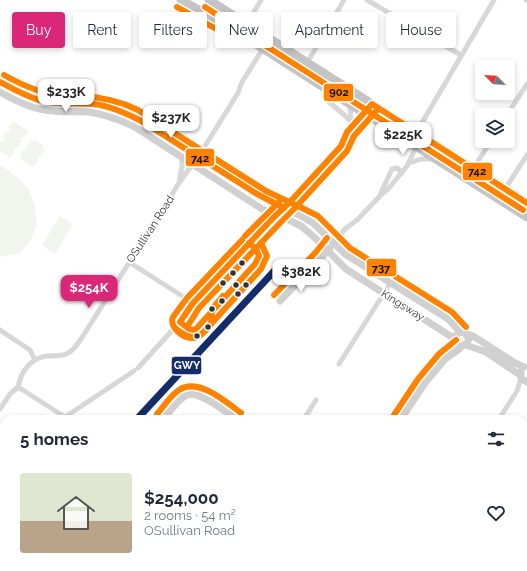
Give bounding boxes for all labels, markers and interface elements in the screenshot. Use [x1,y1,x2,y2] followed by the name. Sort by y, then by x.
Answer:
[12,12,65,48] chip: Buy
[73,12,131,48] chip: Rent
[139,12,207,48] chip: Filters
[215,12,273,48] chip: New
[281,12,378,48] chip: Apartment
[386,12,456,48] chip: House
[475,60,515,100] north arrow
[475,60,515,148] map controls
[38,79,94,113] pin: $233K
[323,83,354,102] line badge: 902
[47,84,85,99] text: $233K
[329,86,349,99] text: 902
[143,105,199,139] pin: $237K
[475,108,515,148] button: layers
[152,110,190,125] text: $237K
[375,122,431,156] pin: $225K
[384,127,422,142] text: $225K
[185,148,215,167] line badge: 742
[191,152,209,165] text: 742
[462,162,493,181] line badge: 742
[468,165,486,178] text: 742
[124,193,177,265] street label: OSullivan Road
[237,258,247,268] unlabelled marker
[366,258,397,277] line badge: 737
[273,259,329,293] pin: $382K
[372,262,391,275] text: 737
[281,264,321,279] text: $382K
[228,268,238,278] unlabelled marker
[61,275,117,309] pin: $254K
[218,278,228,288] unlabelled marker
[70,280,108,295] text: $254K
[231,280,241,290] unlabelled marker
[241,280,251,290] unlabelled marker
[379,287,427,324] street label: Kingsway
[233,289,243,299] unlabelled marker
[217,296,227,306] unlabelled marker
[207,304,217,314] unlabelled marker
[203,322,213,332] unlabelled marker
[192,331,202,341] unlabelled marker
[171,356,202,375] line badge: GWY
[174,359,201,372] text: GWY
[485,428,507,450] icon: filters
[20,429,88,449] text: 5 homes
[144,488,219,508] text: $254,000
[52,489,100,537] icon: home
[485,502,507,524] icon: heart
[144,508,236,523] text: 2 rooms · 54 m²
[144,523,235,538] text: OSullivan Road

